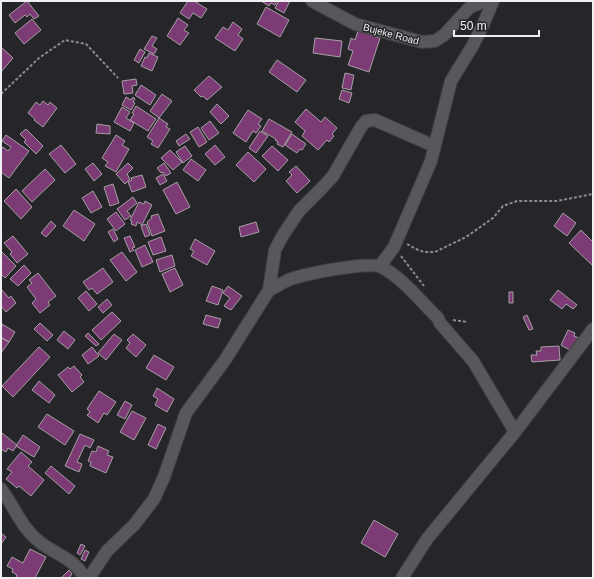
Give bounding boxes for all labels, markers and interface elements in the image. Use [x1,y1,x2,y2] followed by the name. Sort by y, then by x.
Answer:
[454,12,539,38] scale bar
[460,19,487,33] text: 50 m
[362,21,420,47] street label: Bujeke Road

